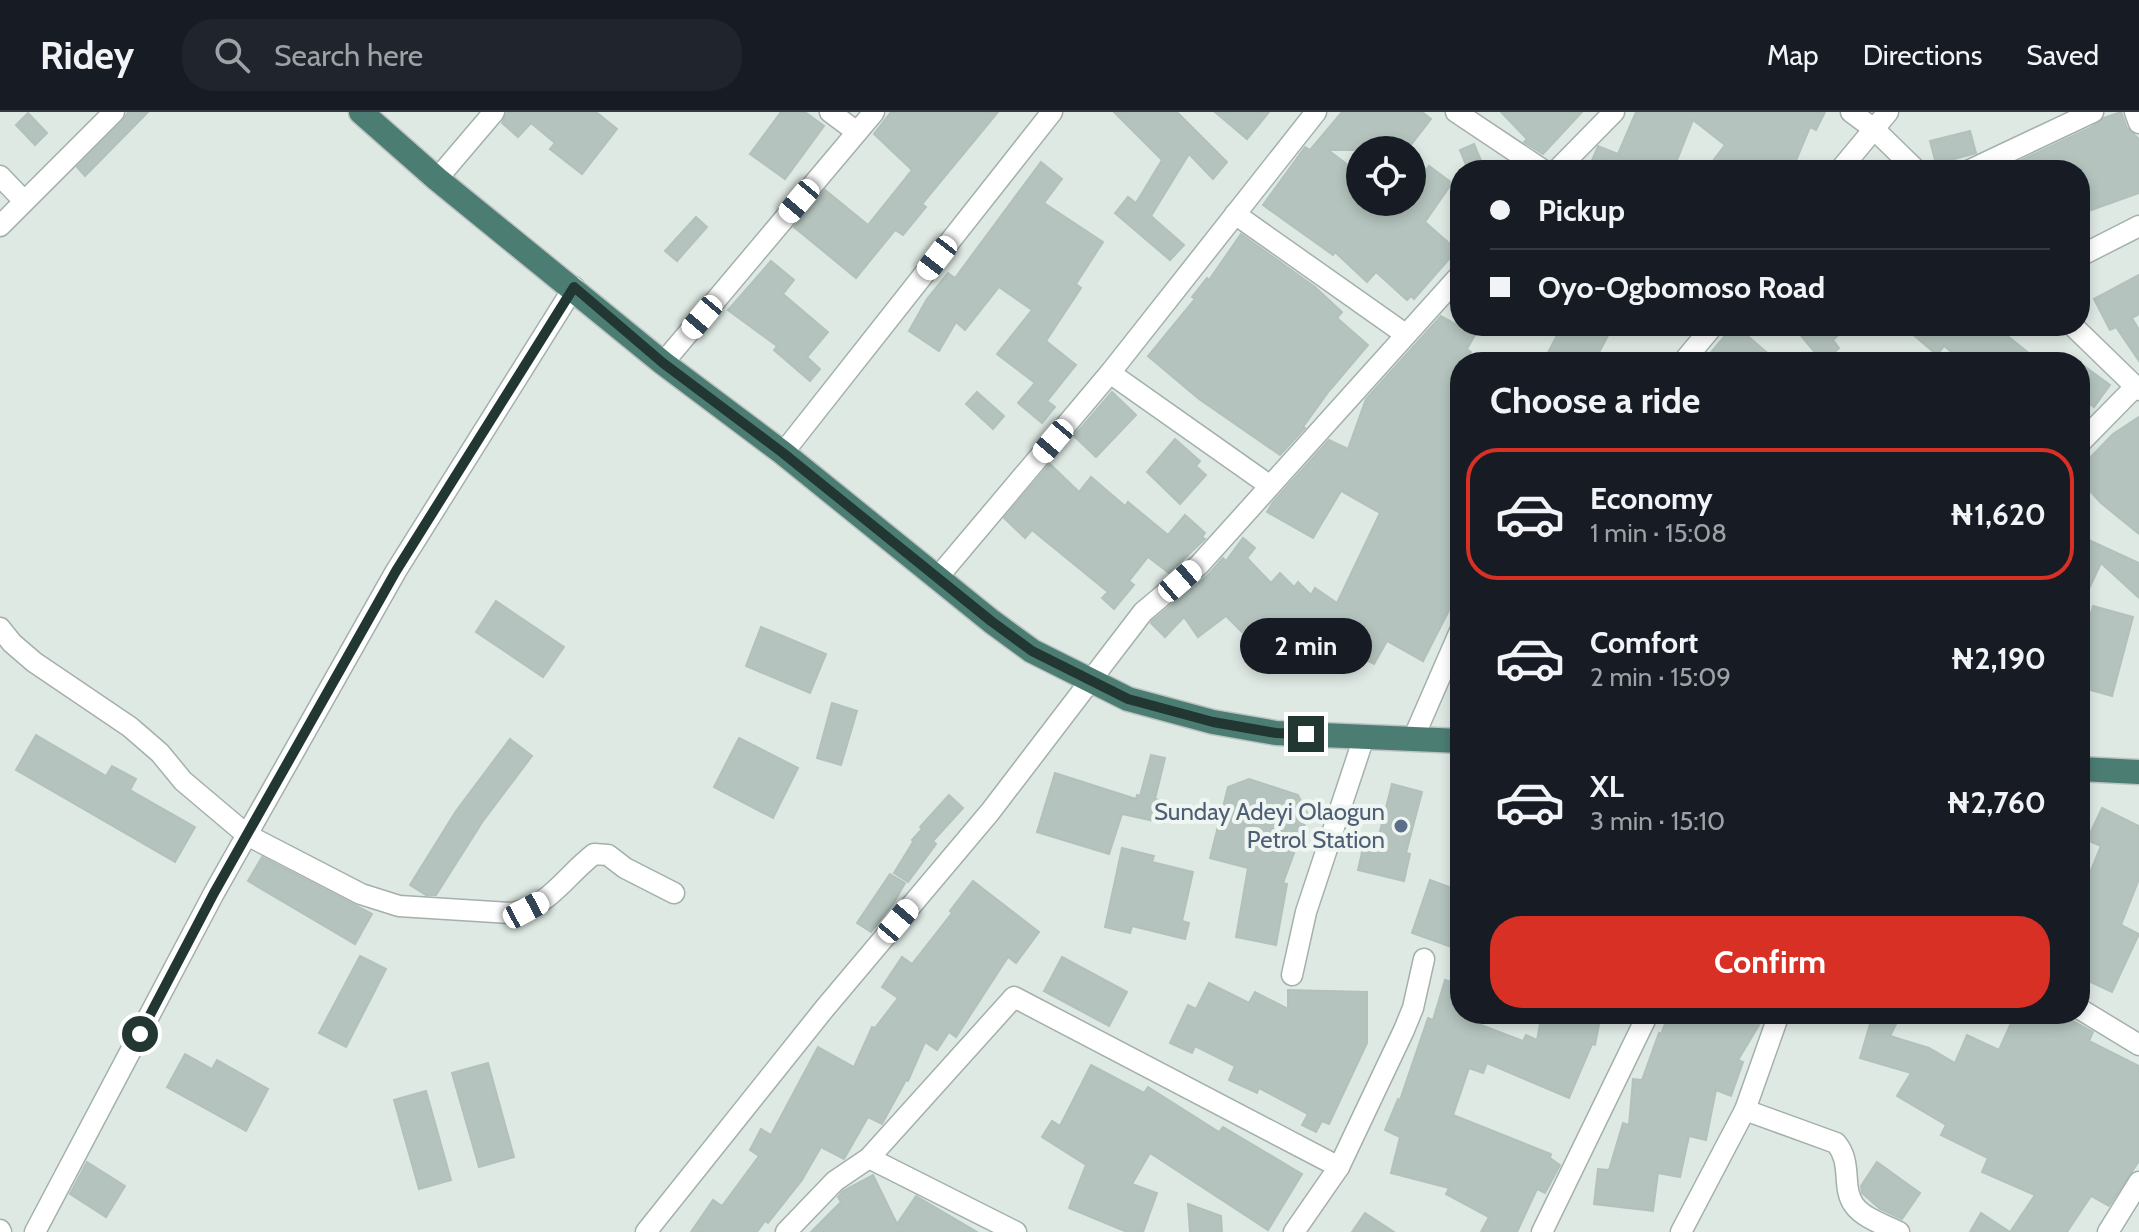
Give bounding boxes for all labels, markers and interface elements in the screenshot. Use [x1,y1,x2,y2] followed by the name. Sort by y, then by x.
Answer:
[182,19,742,91] search box
[40,32,134,79] text: Ridey
[210,33,254,77] icon: search
[274,37,423,74] text: Search here
[1767,38,1819,72] text: Map
[1863,38,1982,72] text: Directions
[2026,38,2099,72] text: Saved
[1346,136,1426,216] map controls
[1346,136,1426,216] button: locate
[774,175,824,227] car
[1538,192,1625,229] text: Pickup
[913,232,961,284] car
[1538,269,1825,306] text: Oyo-Ogbomoso Road
[677,291,727,343] car
[1490,378,1700,422] text: Choose a ride
[1028,415,1078,467] car
[1494,478,1566,550] icon: car
[1590,480,1713,517] text: Economy
[1950,496,2046,533] text: ₦1,620
[1590,517,1727,549] text: 1 min · 15:08
[1154,556,1206,606] car
[1240,618,1372,674] callout: 2 min
[1494,622,1566,694] icon: car
[1590,624,1698,661] text: Comfort
[1275,630,1337,662] text: 2 min
[1950,640,2046,677] text: ₦2,190
[1590,661,1731,693] text: 2 min · 15:09
[1288,716,1324,752] route end
[1494,766,1566,838] icon: car
[1590,768,1624,805] text: XL
[1946,784,2046,821] text: ₦2,760
[1154,797,1385,854] place label: Sunday Adeyi Olaogun Petrol Station
[1590,805,1725,837] text: 3 min · 15:10
[1392,817,1410,835] marker: Sunday Adeyi Olaogun Petrol Station
[499,888,553,932] car
[873,895,923,947] car
[1490,916,2050,1008] button: Confirm
[122,1016,158,1052] route start

